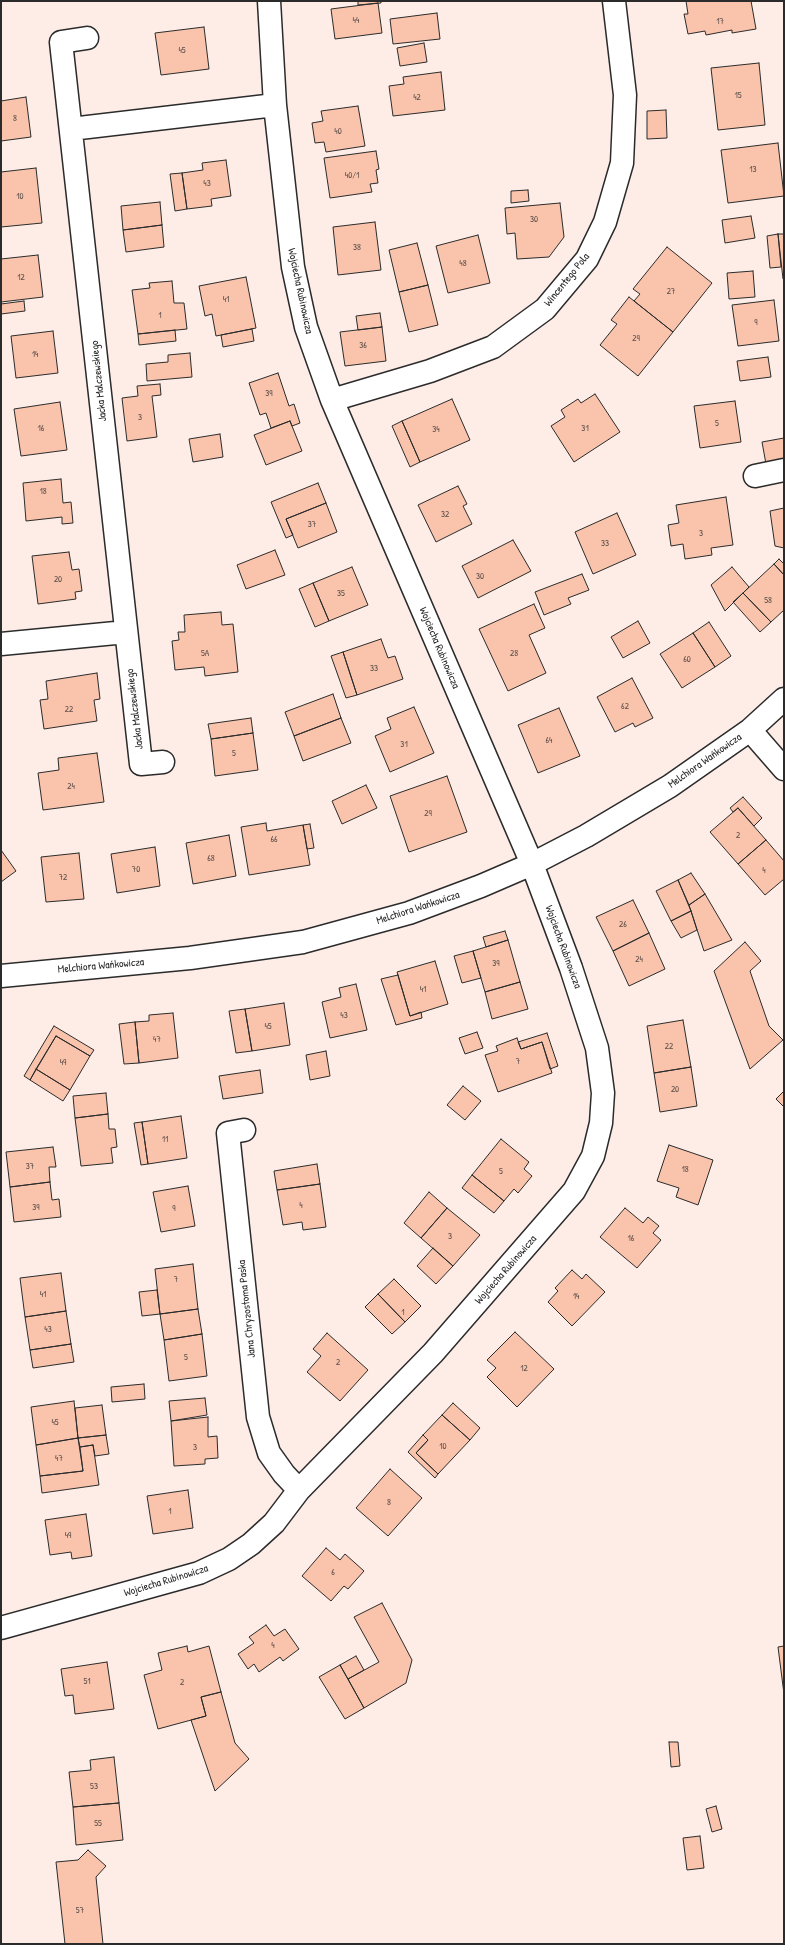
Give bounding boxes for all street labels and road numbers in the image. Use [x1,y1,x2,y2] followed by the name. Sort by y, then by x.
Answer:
[284,247,316,335] street label: Wojciecha Rubinowicza
[541,251,593,309] street label: Wincentego Pola
[88,340,110,422] street label: Jacka Malczewskiego
[416,605,462,691] street label: Wojciecha Rubinowicza
[123,668,147,750] street label: Jacka Malczewskiego
[666,731,744,791] street label: Melchiora Wańkowicza
[375,888,461,928] street label: Melchiora Wańkowicza
[542,904,584,990] street label: Wojciecha Rubinowicza
[57,956,145,976] street label: Melchiora Wańkowicza
[472,1233,540,1307] street label: Wojciecha Rubinowicza
[235,1259,259,1359] street label: Jana Chryzostoma Paska
[122,1562,210,1600] street label: Wojciecha Rubinowicza

